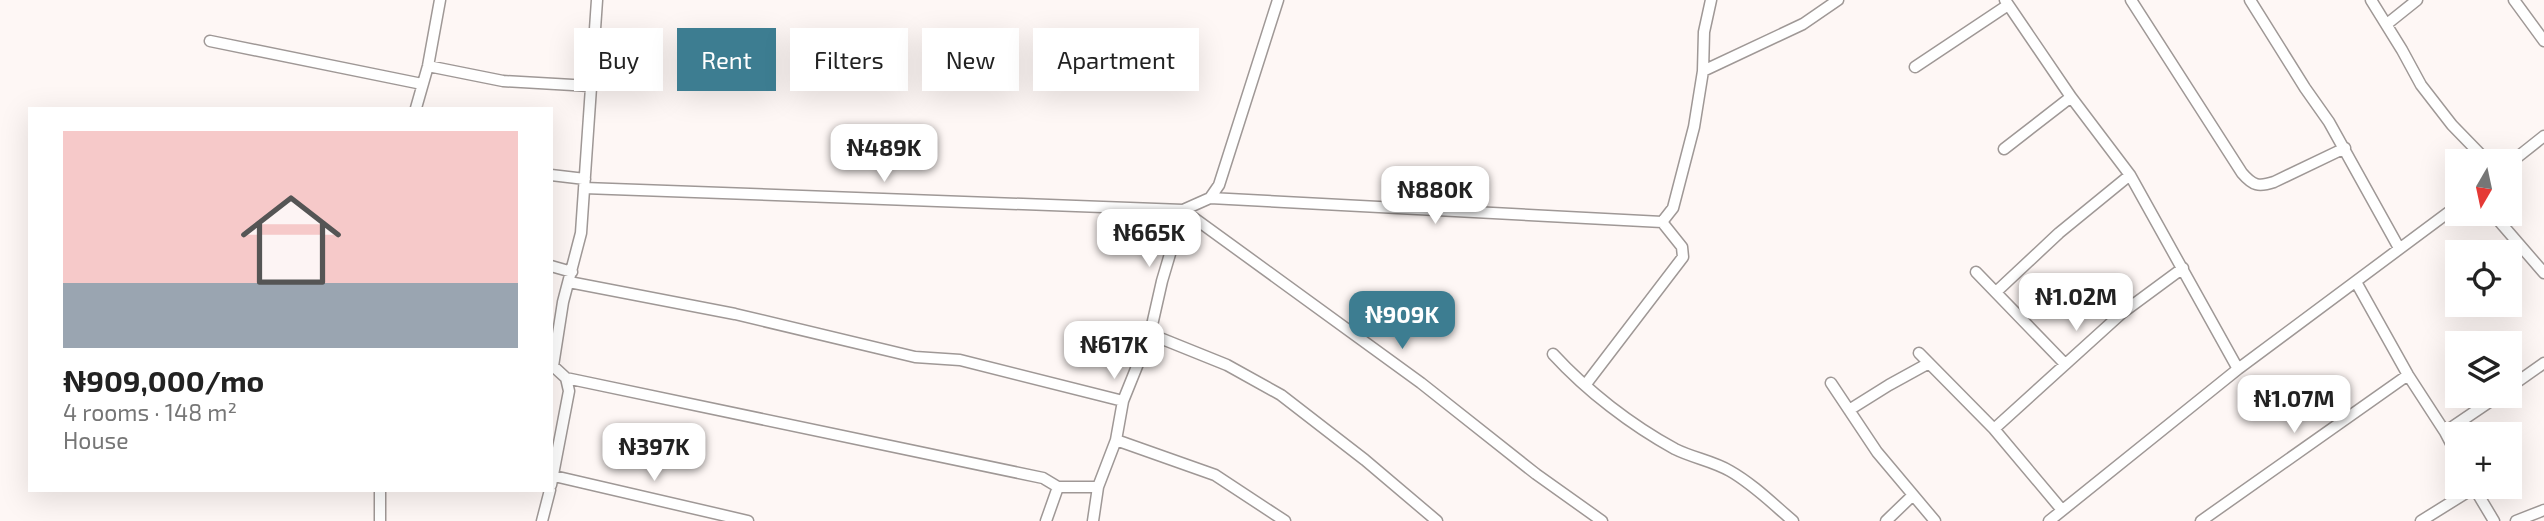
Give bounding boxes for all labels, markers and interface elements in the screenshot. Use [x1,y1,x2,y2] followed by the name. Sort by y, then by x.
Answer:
[574,28,663,91] chip: Buy
[677,28,776,91] chip: Rent
[790,28,908,91] chip: Filters
[922,28,1019,91] chip: New
[1033,28,1199,91] chip: Apartment
[835,124,933,184] pin: ₦489K
[847,133,921,161] text: ₦489K
[2445,149,2522,226] north arrow
[2445,149,2522,499] map controls
[1386,166,1484,226] pin: ₦880K
[1397,175,1473,203] text: ₦880K
[228,177,354,303] icon: home
[1100,210,1198,269] pin: ₦665K
[1113,218,1185,246] text: ₦665K
[2445,240,2522,317] button: locate
[2019,274,2133,333] pin: ₦1.02M
[2035,282,2117,310] text: ₦1.02M
[1353,292,1451,351] pin: ₦909K
[1365,300,1439,328] text: ₦909K
[1065,322,1163,381] pin: ₦617K
[1080,330,1148,358] text: ₦617K
[2445,331,2522,408] button: layers
[63,362,264,398] text: ₦909,000/mo
[2237,376,2351,435] pin: ₦1.07M
[2253,384,2335,412] text: ₦1.07M
[63,398,237,426] text: 4 rooms · 148 m²
[2445,422,2522,499] button: +
[605,424,703,483] pin: ₦397K
[63,426,129,454] text: House
[618,432,690,460] text: ₦397K

